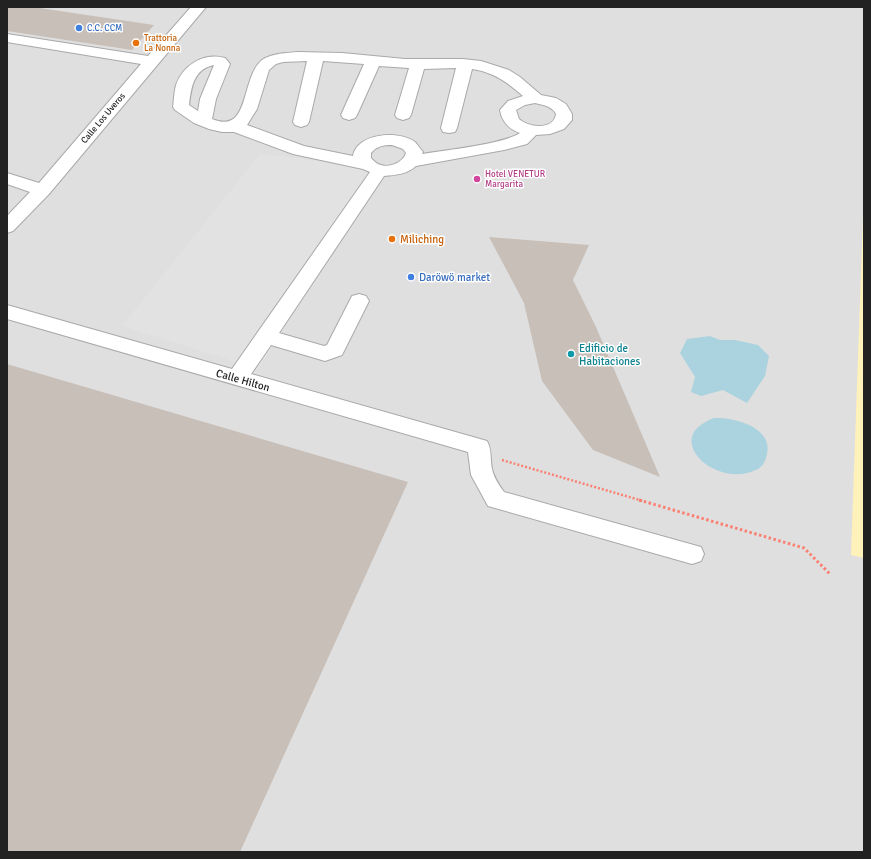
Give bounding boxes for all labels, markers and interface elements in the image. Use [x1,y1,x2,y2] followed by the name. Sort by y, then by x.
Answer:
[74,23,84,33] marker: C.C. CCM
[87,23,122,34] place label: C.C. CCM
[144,33,181,54] place label: Trattoria La Nonna
[131,38,141,48] marker: Trattoria La Nonna
[79,91,128,146] street label: Calle Los Uveros
[485,169,546,190] place label: Hotel VENETUR Margarita
[472,174,482,184] marker: Hotel VENETUR Margarita
[400,233,444,246] place label: Miliching
[387,234,397,244] marker: Miliching
[419,271,490,284] place label: Daröwö market
[406,272,416,282] marker: Daröwö market
[579,342,641,368] place label: Edificio de Habitaciones
[566,349,576,359] marker: Edificio de Habitaciones
[215,367,271,394] street label: Calle Hilton

